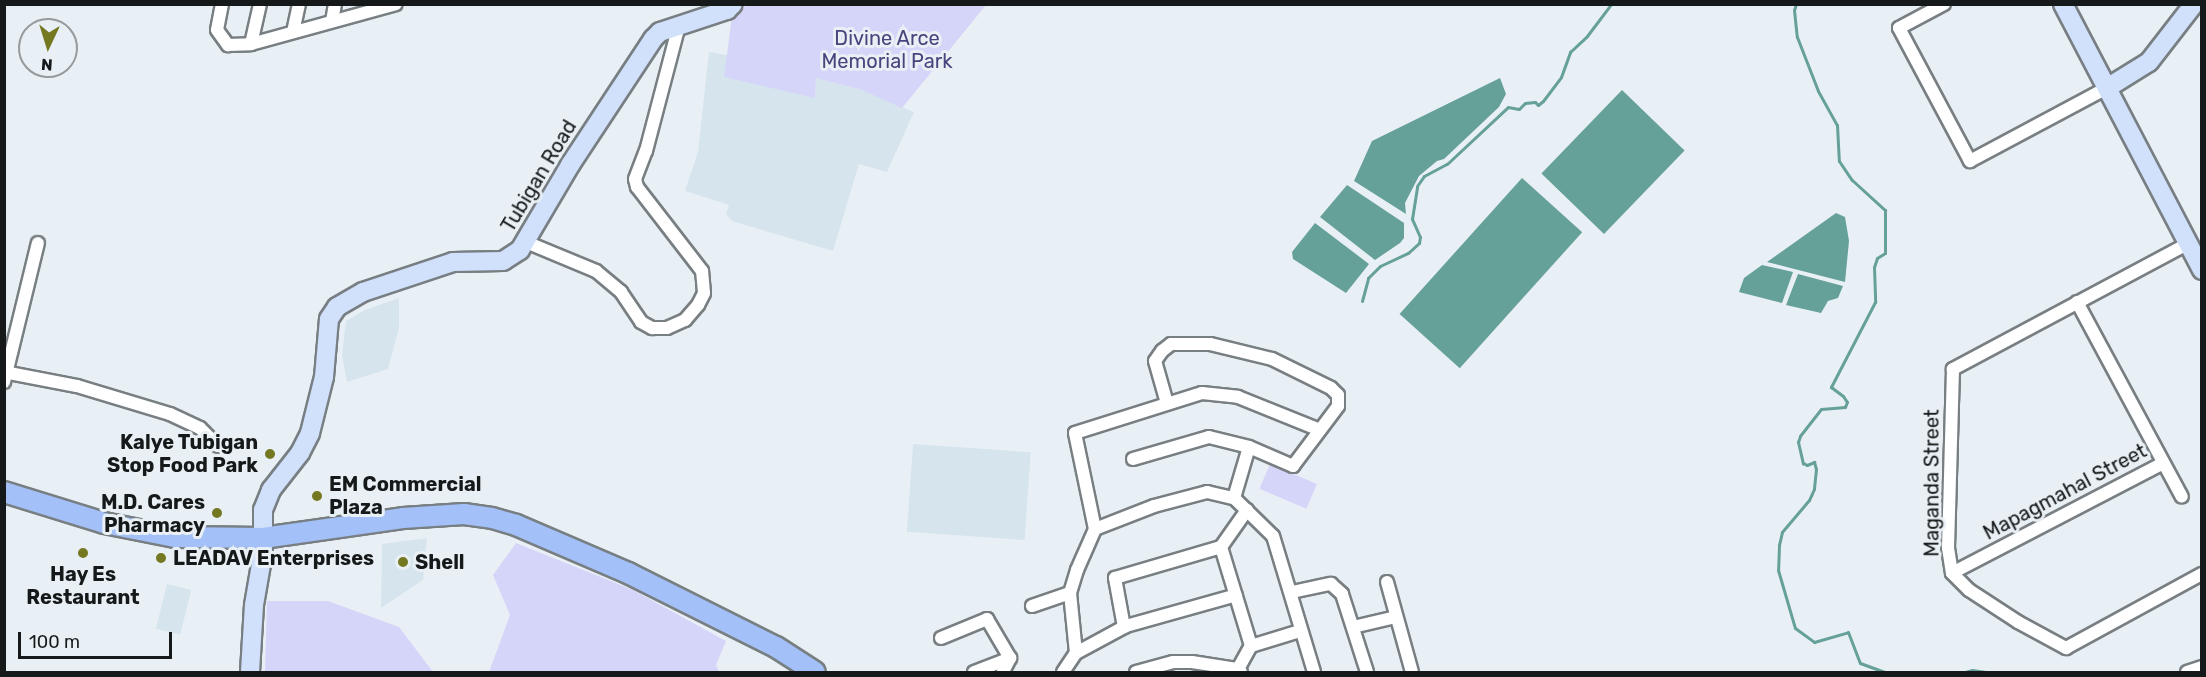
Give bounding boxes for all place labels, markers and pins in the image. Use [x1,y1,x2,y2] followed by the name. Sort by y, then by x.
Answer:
[107,430,258,477] place label: Kalye Tubigan Stop Food Park
[263,447,277,461] marker: Kalye Tubigan Stop Food Park
[329,472,481,519] place label: EM Commercial Plaza
[310,489,324,503] marker: EM Commercial Plaza
[101,490,205,537] place label: M.D. Cares Pharmacy
[210,506,224,520] marker: M.D. Cares Pharmacy
[76,546,90,560] marker: Hay Es Restaurant
[173,546,375,570] place label: LEADAV Enterprises
[415,550,465,574] place label: Shell
[154,551,168,565] marker: LEADAV Enterprises
[396,555,410,569] marker: Shell
[26,562,140,609] place label: Hay Es Restaurant

